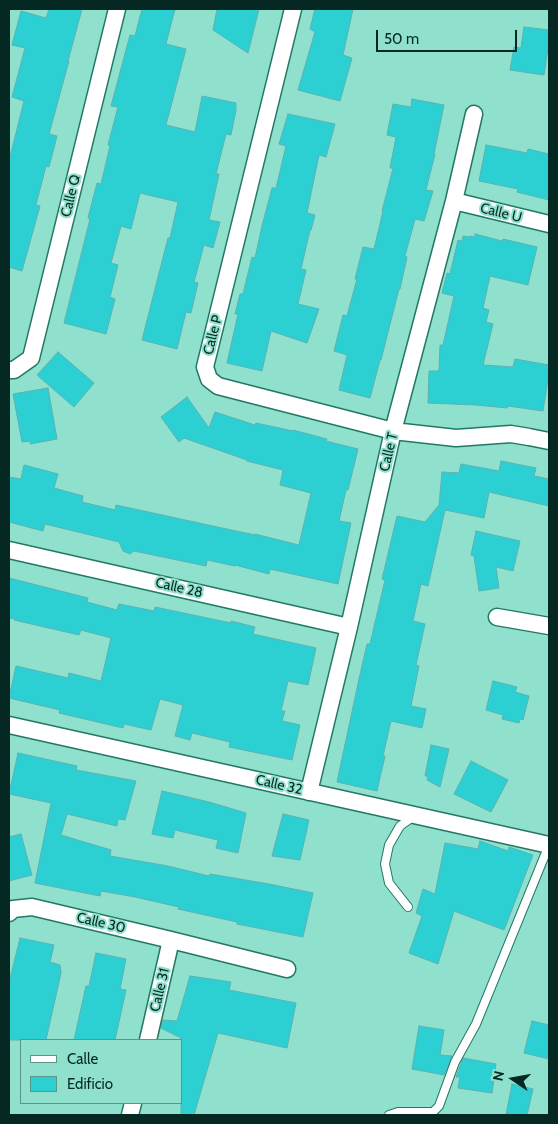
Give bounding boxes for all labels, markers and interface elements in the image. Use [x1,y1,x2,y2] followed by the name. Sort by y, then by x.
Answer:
[378,20,519,52] scale bar
[384,30,419,48] text: 50 m
[58,173,84,219] street label: Calle Q
[478,200,524,226] street label: Calle U
[200,313,226,357] street label: Calle P
[376,431,402,473] street label: Calle T
[154,574,204,602] street label: Calle 28
[254,772,304,798] street label: Calle 32
[75,909,127,937] street label: Calle 30
[147,967,173,1013] street label: Calle 31
[20,1039,182,1104] legend
[67,1050,98,1068] text: Calle
[488,1054,538,1104] north arrow
[488,1069,508,1083] text: N
[67,1075,113,1093] text: Edificio

